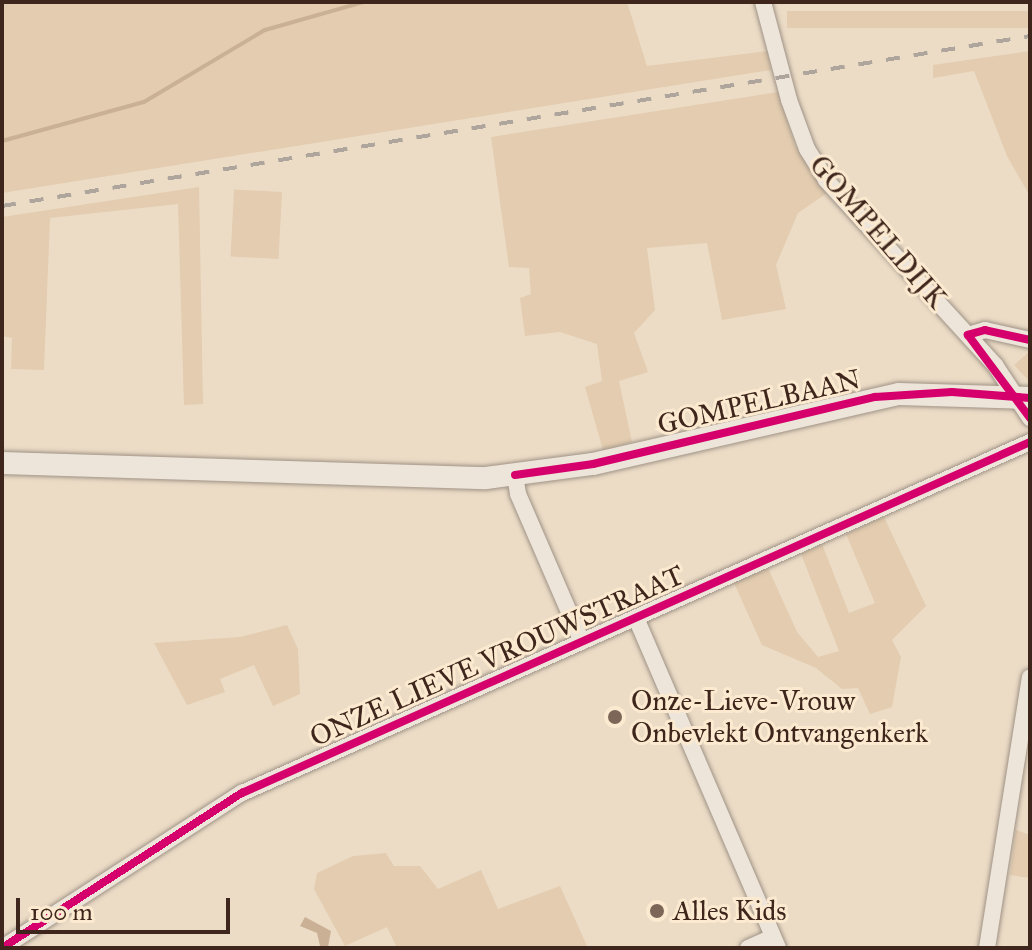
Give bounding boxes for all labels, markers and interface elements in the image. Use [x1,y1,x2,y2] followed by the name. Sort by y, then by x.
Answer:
[802,149,954,315] street label: GOMPELDIJK
[654,362,864,442] street label: GOMPELBAAN
[305,558,689,754] street label: ONZE LIEVE VROUWSTRAAT
[631,684,928,750] place label: Onze-Lieve-Vrouw Onbevlekt Ontvangenkerk
[606,708,624,726] marker: Onze-Lieve-Vrouw Onbevlekt Ontvangenkerk
[20,882,234,932] scale bar
[673,894,787,928] place label: Alles Kids
[30,897,93,927] text: 100 m
[648,902,666,920] marker: Alles Kids

